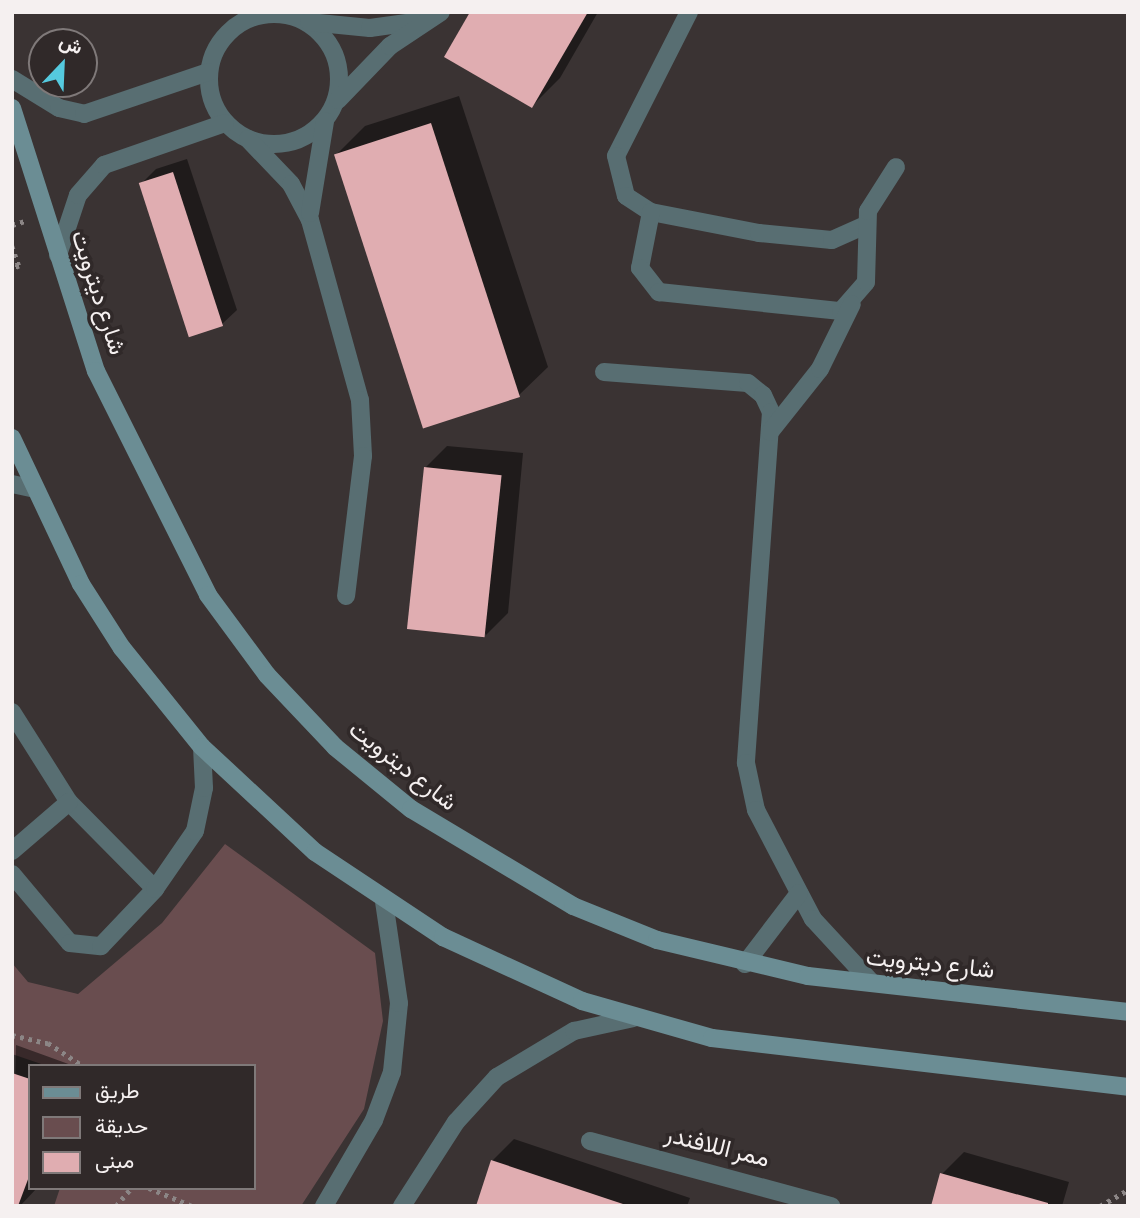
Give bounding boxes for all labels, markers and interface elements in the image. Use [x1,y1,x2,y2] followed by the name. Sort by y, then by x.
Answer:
[28,28,98,98] north arrow
[56,32,85,58] text: ش
[63,227,131,359] street label: شارع ديترويت
[342,716,462,818] street label: شارع ديترويت
[864,944,996,986] street label: شارع ديترويت
[28,1064,256,1190] legend
[95,1081,140,1102] text: طريق
[95,1116,148,1137] text: حديقة
[662,1121,772,1175] street label: ممر اللافندر
[95,1151,134,1172] text: مبنى

